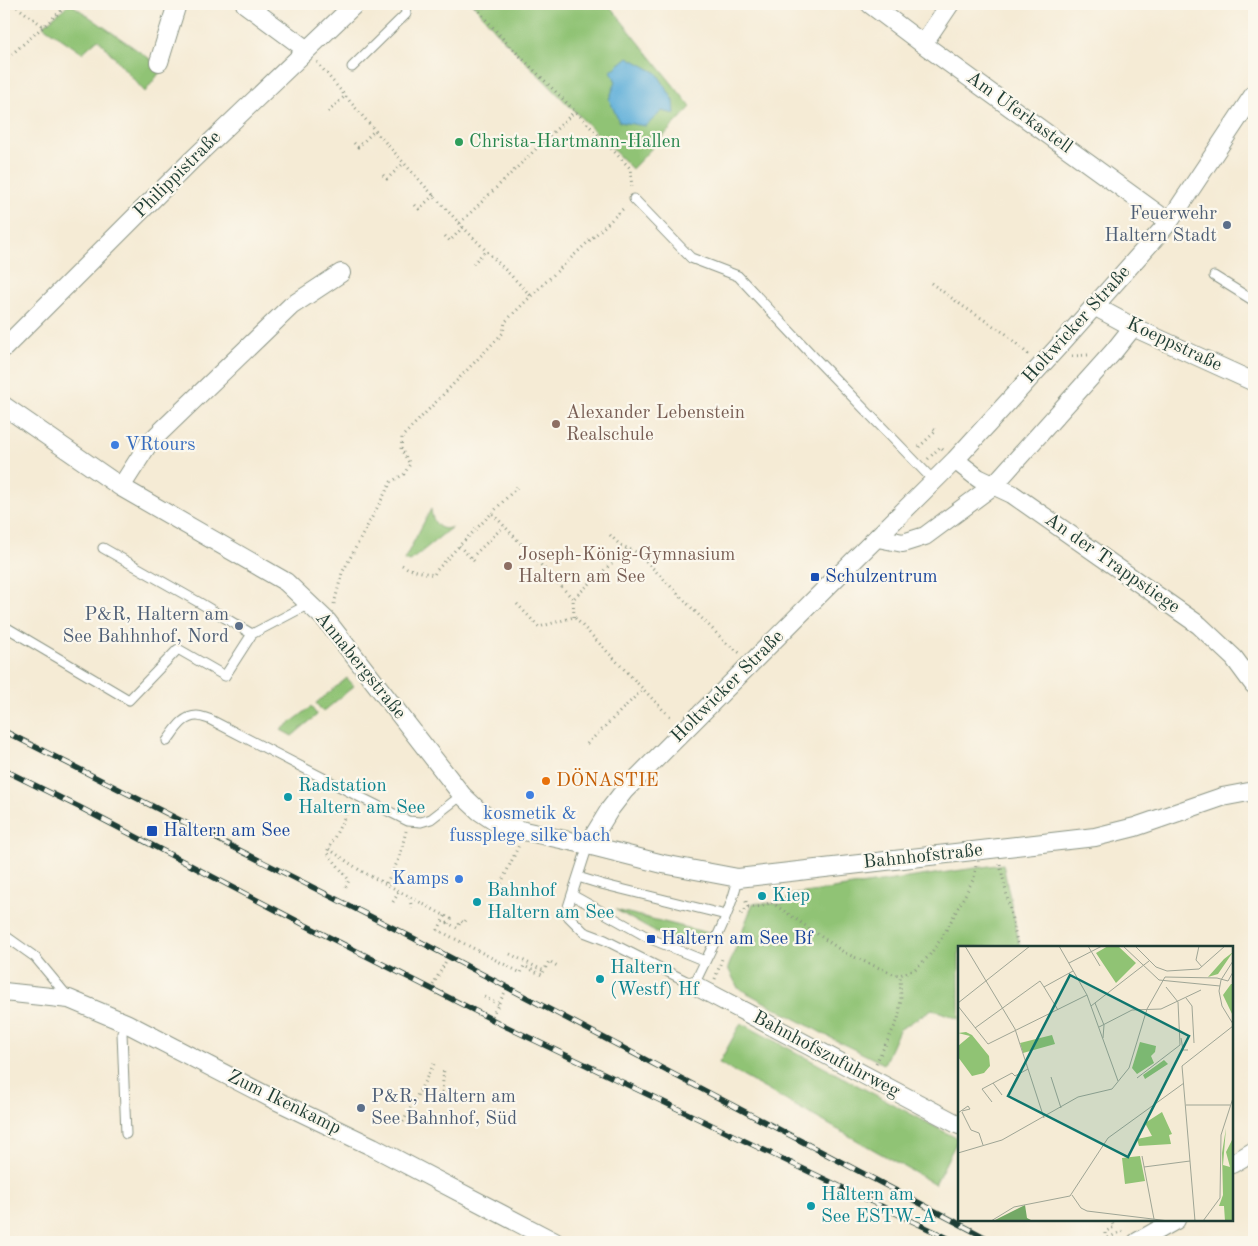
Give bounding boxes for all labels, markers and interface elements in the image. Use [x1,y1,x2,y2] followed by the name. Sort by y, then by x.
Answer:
[963,68,1075,158] street label: Am Uferkastell
[131,128,225,222] street label: Philippistraße
[469,133,681,152] place label: Christa-Hartmann-Hallen
[453,136,465,148] marker: Christa-Hartmann-Hallen
[1104,205,1217,246] place label: Feuerwehr Haltern Stadt
[1221,219,1233,231] marker: Feuerwehr Haltern Stadt
[1020,263,1134,387] street label: Holtwicker Straße
[1123,315,1225,375] street label: Koeppstraße
[566,404,745,445] place label: Alexander Lebenstein Realschule
[550,418,562,430] marker: Alexander Lebenstein Realschule
[125,436,196,455] place label: VRtours
[109,439,121,451] marker: VRtours
[1041,510,1183,618] street label: An der Trappstiege
[518,546,735,587] place label: Joseph-König-Gymnasium Haltern am See
[502,560,514,572] marker: Joseph-König-Gymnasium Haltern am See
[825,568,938,587] place label: Schulzentrum
[809,571,821,583] marker: Schulzentrum
[63,606,229,647] place label: P&R, Haltern am See Bahhnhof, Nord
[311,609,409,723] street label: Annabergstraße
[233,620,245,632] marker: P&R, Haltern am See Bahhnhof, Nord
[668,627,788,747] street label: Holtwicker Straße
[556,768,659,791] place label: DÖNASTIE
[540,775,552,787] marker: DÖNASTIE
[298,777,425,818] place label: Radstation Haltern am See
[524,789,536,801] marker: kosmetik & fussplege silke bach
[282,791,294,803] marker: Radstation Haltern am See
[449,805,611,846] place label: kosmetik & fussplege silke bach
[163,822,290,841] place label: Haltern am See
[145,824,159,838] marker: Haltern am See
[862,841,984,873] street label: Bahnhofstraße
[392,870,449,889] place label: Kamps
[453,873,465,885] marker: Kamps
[487,882,614,923] place label: Bahnhof Haltern am See
[772,887,810,906] place label: Kiep
[756,890,768,902] marker: Kiep
[471,896,483,908] marker: Bahnhof Haltern am See
[661,930,814,949] place label: Haltern am See Bf
[645,933,657,945] marker: Haltern am See Bf
[958,946,1233,1221] inset map
[610,959,700,1000] place label: Haltern (Westf) Hf
[594,973,606,985] marker: Haltern (Westf) Hf
[749,1008,903,1102] street label: Bahnhofszufuhrweg
[224,1067,344,1139] street label: Zum Ikenkamp
[371,1088,517,1129] place label: P&R, Haltern am See Bahnhof, Süd
[355,1102,367,1114] marker: P&R, Haltern am See Bahnhof, Süd
[821,1186,936,1227] place label: Haltern am See ESTW-A
[805,1200,817,1212] marker: Haltern am See ESTW-A

